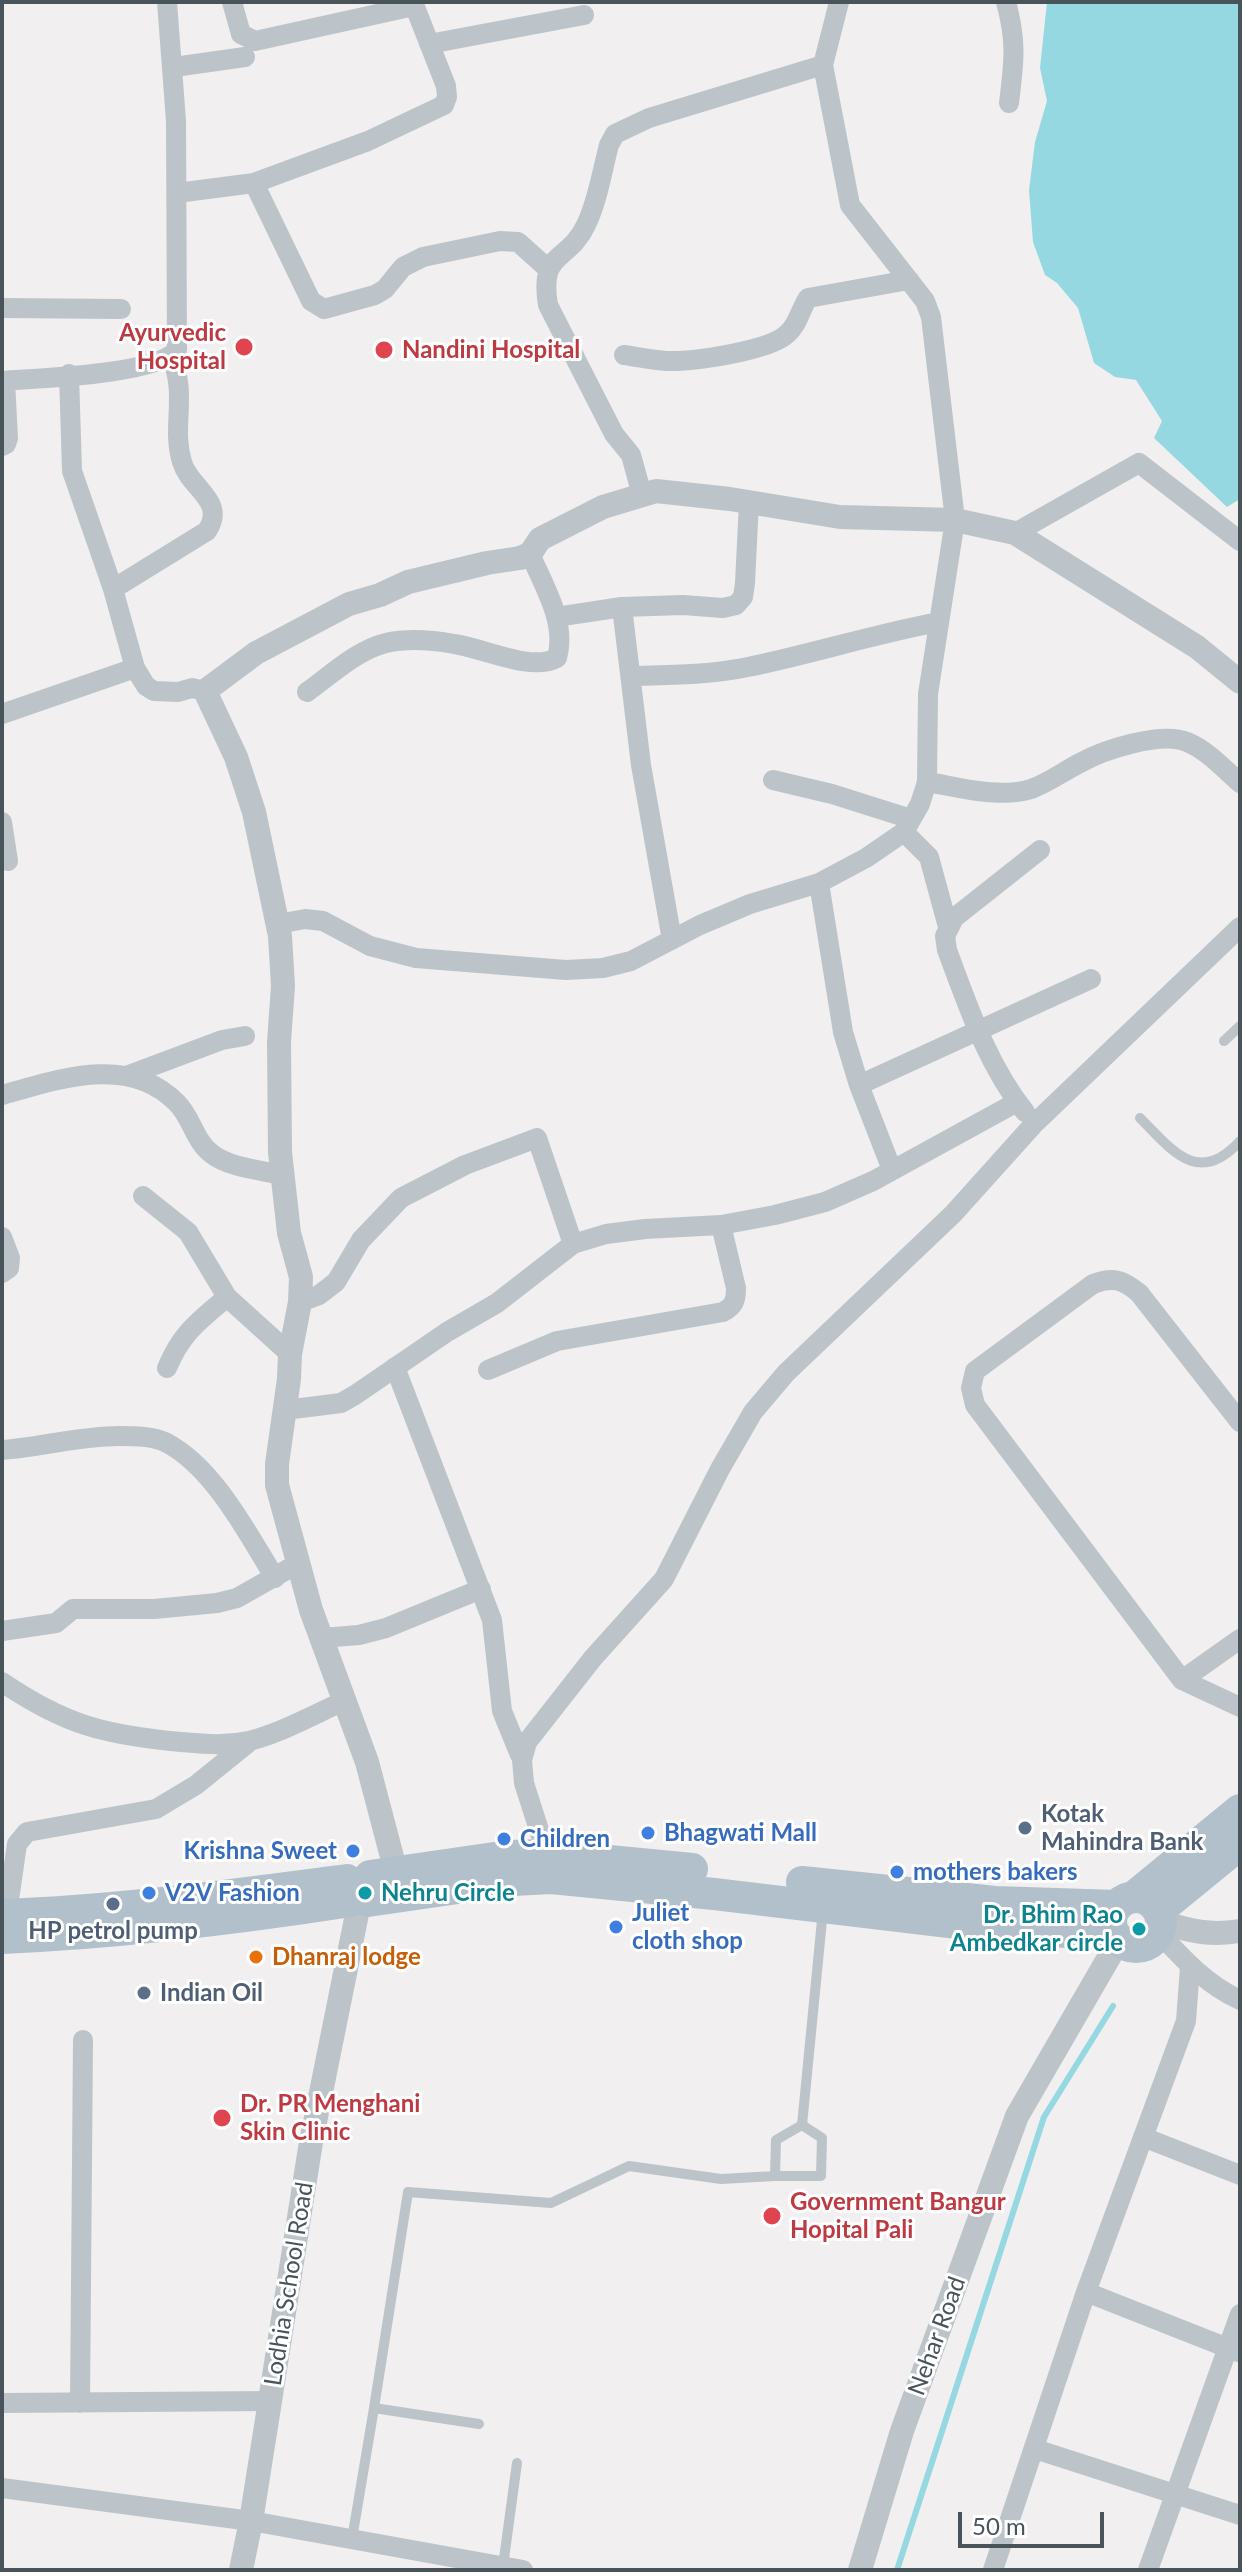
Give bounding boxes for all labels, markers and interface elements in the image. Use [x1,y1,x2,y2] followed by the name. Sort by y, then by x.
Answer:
[119,319,226,375] place label: Ayurvedic Hospital
[233,336,255,358] marker: Ayurvedic Hospital
[402,336,580,364] place label: Nandini Hospital
[373,339,395,361] marker: Nandini Hospital
[1041,1800,1203,1856] place label: Kotak Mahindra Bank
[664,1819,817,1847] place label: Bhagwati Mall
[1016,1819,1034,1837] marker: Kotak Mahindra Bank
[639,1824,657,1842] marker: Bhagwati Mall
[520,1825,610,1853] place label: Children
[495,1830,513,1848] marker: Children
[184,1837,337,1865] place label: Krishna Sweet
[344,1842,362,1860] marker: Krishna Sweet
[913,1858,1078,1886] place label: mothers bakers
[888,1863,906,1881] marker: mothers bakers
[165,1879,300,1907] place label: V2V Fashion
[381,1879,515,1907] place label: Nehru Circle
[140,1884,158,1902] marker: V2V Fashion
[356,1884,374,1902] marker: Nehru Circle
[104,1895,122,1913] marker: HP petrol pump
[632,1899,743,1955] place label: Juliet cloth shop
[950,1901,1123,1957] place label: Dr. Bhim Rao Ambedkar circle
[28,1917,198,1945] place label: HP petrol pump
[607,1918,625,1936] marker: Juliet cloth shop
[1130,1920,1148,1938] marker: Dr. Bhim Rao Ambedkar circle
[272,1943,421,1971] place label: Dhanraj lodge
[247,1948,265,1966] marker: Dhanraj lodge
[160,1979,263,2007] place label: Indian Oil
[135,1984,153,2002] marker: Indian Oil
[240,2090,420,2146] place label: Dr. PR Menghani Skin Clinic
[211,2107,233,2129] marker: Dr. PR Menghani Skin Clinic
[259,2180,319,2388] street label: Lodhia School Road
[790,2188,1006,2244] place label: Government Bangur Hopital Pali
[761,2205,783,2227] marker: Government Bangur Hopital Pali
[902,2273,972,2399] street label: Nehar Road
[962,2496,1108,2546] scale bar
[972,2511,1026,2540] text: 50 m

